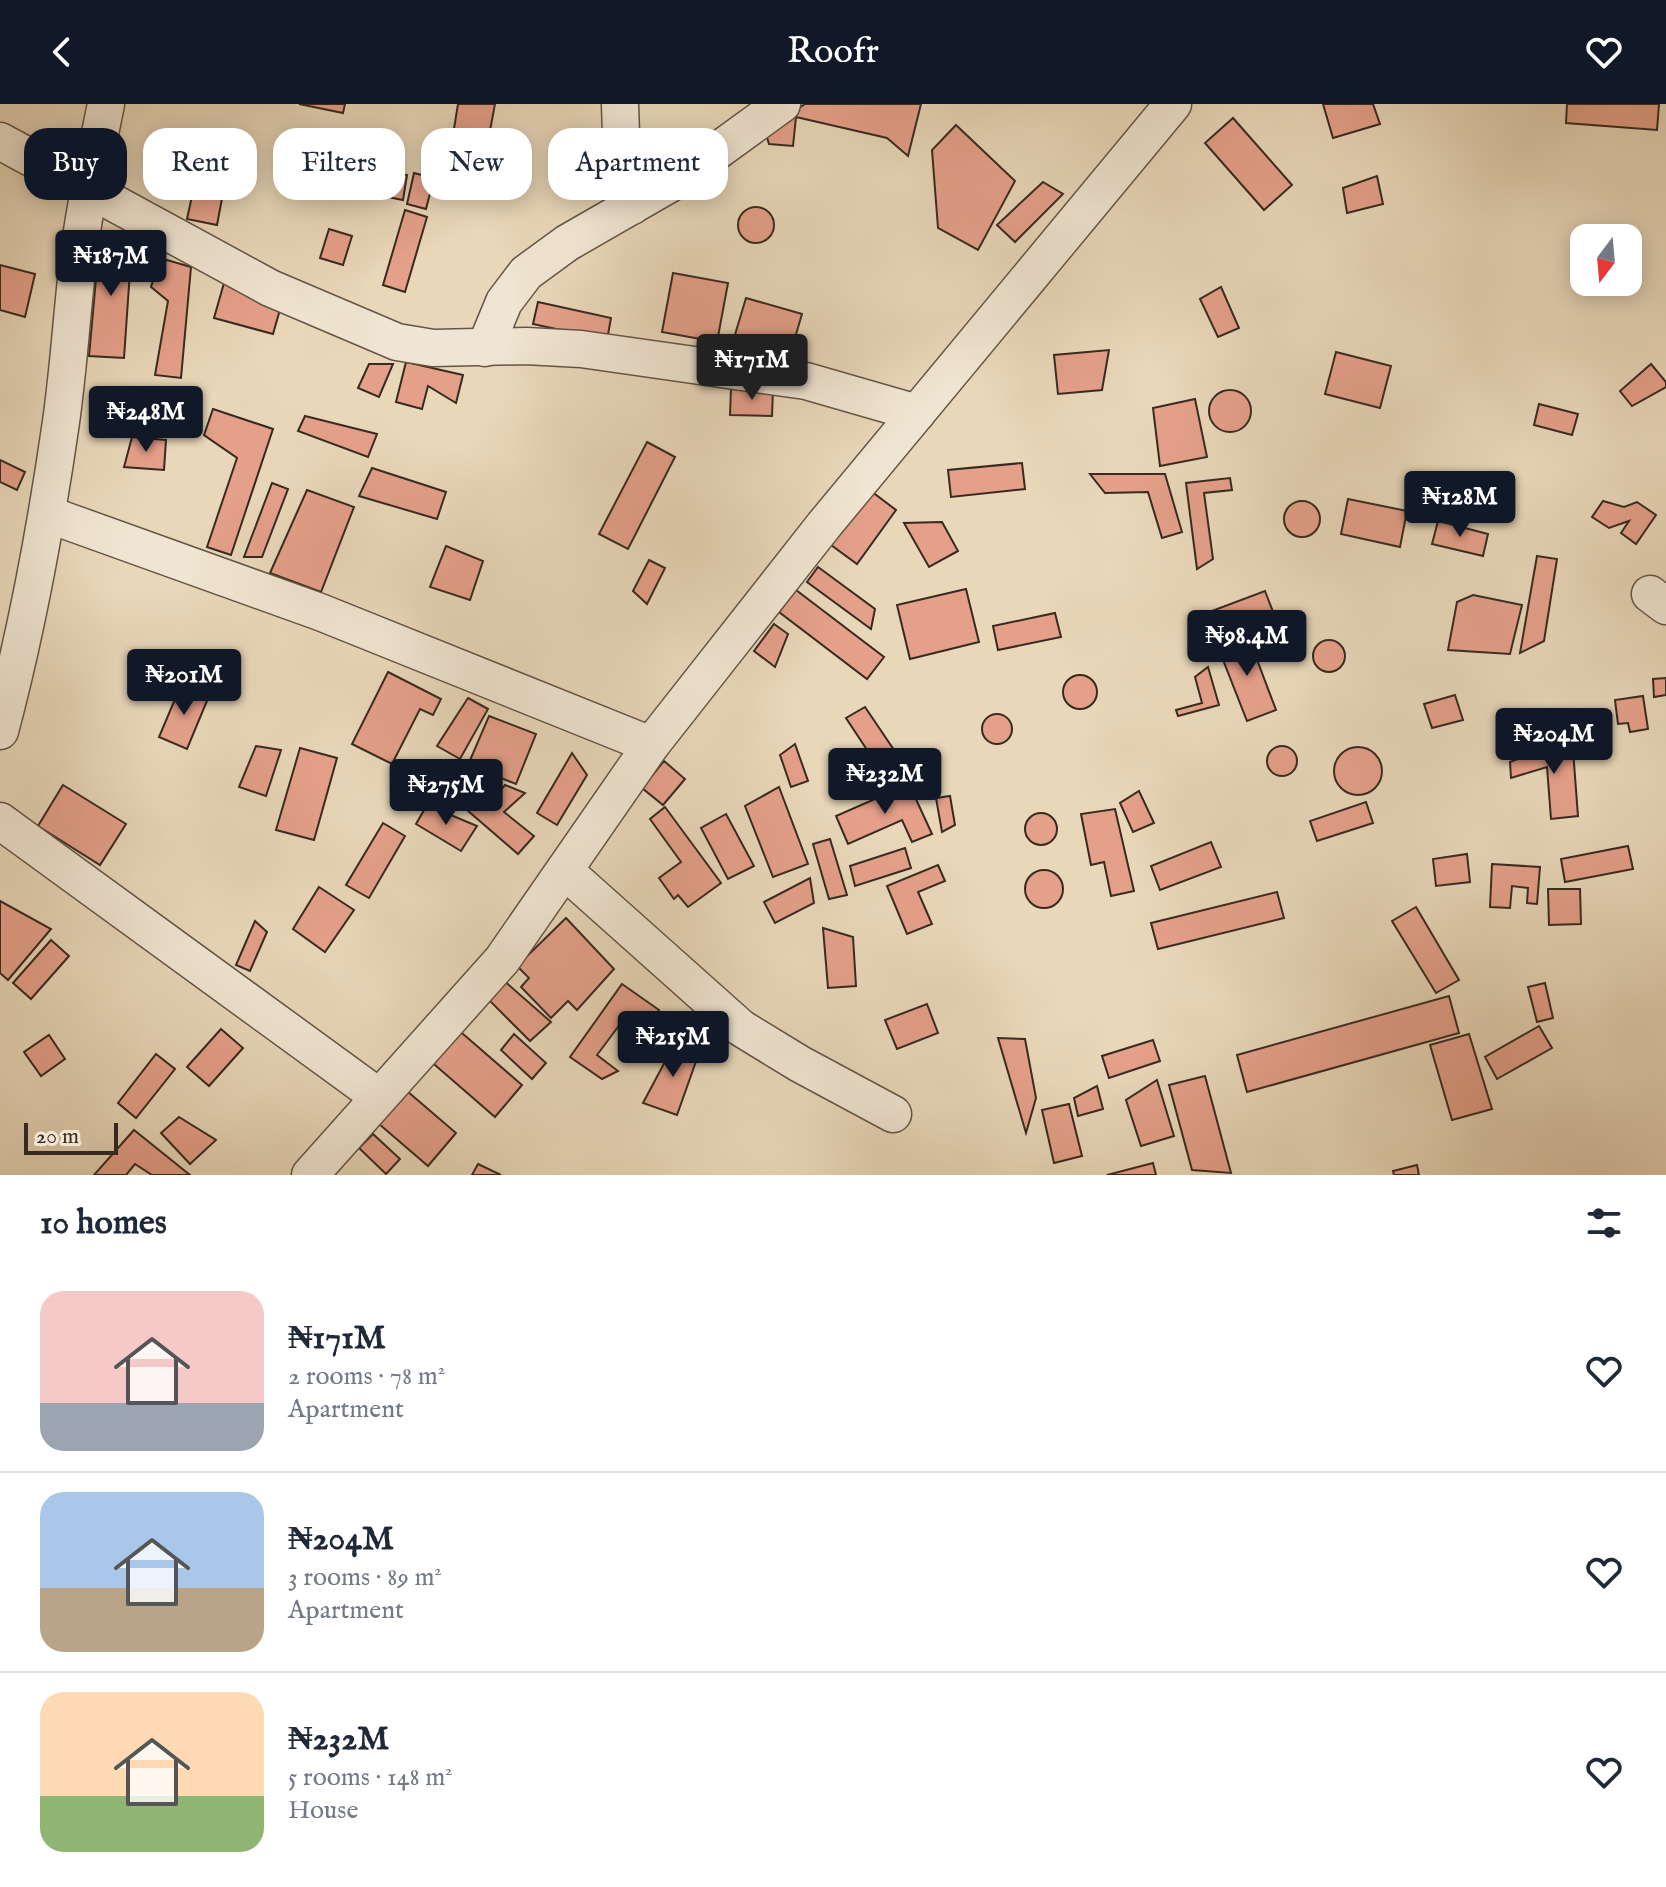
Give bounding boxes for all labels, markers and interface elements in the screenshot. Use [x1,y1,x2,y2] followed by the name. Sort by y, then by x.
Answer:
[787,29,879,75] text: Roofr
[40,30,84,74] icon: back
[1582,30,1626,74] icon: heart
[24,128,127,200] chip: Buy
[143,128,257,200] chip: Rent
[273,128,405,200] chip: Filters
[421,128,532,200] chip: New
[548,128,728,200] chip: Apartment
[1570,224,1642,296] north arrow
[1570,224,1642,296] map controls
[55,230,167,298] pin: ₦187M
[73,239,149,272] text: ₦187M
[696,334,808,402] pin: ₦171M
[715,343,789,376] text: ₦171M
[90,386,202,454] pin: ₦248M
[107,395,185,428] text: ₦248M
[1404,471,1516,539] pin: ₦128M
[1422,480,1498,513] text: ₦128M
[1182,610,1312,678] pin: ₦98.4M
[1205,619,1289,652] text: ₦98.4M
[128,649,240,717] pin: ₦201M
[145,658,223,691] text: ₦201M
[1498,708,1610,776] pin: ₦204M
[1514,717,1594,750] text: ₦204M
[829,748,941,816] pin: ₦232M
[846,757,924,790] text: ₦232M
[390,759,502,827] pin: ₦275M
[408,768,484,801] text: ₦275M
[617,1011,729,1079] pin: ₦215M
[636,1020,710,1053] text: ₦215M
[24,1119,118,1155] scale bar
[36,1123,79,1151] text: 20 m
[1582,1201,1626,1245] icon: filters
[40,1202,167,1245] text: 10 homes
[288,1317,386,1360] text: ₦171M
[104,1323,200,1419] icon: home
[1582,1349,1626,1393] icon: heart
[288,1360,445,1393] text: 2 rooms · 78 m²
[288,1393,404,1426] text: Apartment
[288,1518,394,1561] text: ₦204M
[104,1524,200,1620] icon: home
[1582,1550,1626,1594] icon: heart
[288,1561,442,1594] text: 3 rooms · 89 m²
[288,1594,404,1627] text: Apartment
[288,1718,389,1761] text: ₦232M
[104,1724,200,1820] icon: home
[1582,1750,1626,1794] icon: heart
[288,1761,453,1794] text: 5 rooms · 148 m²
[288,1794,358,1827] text: House

